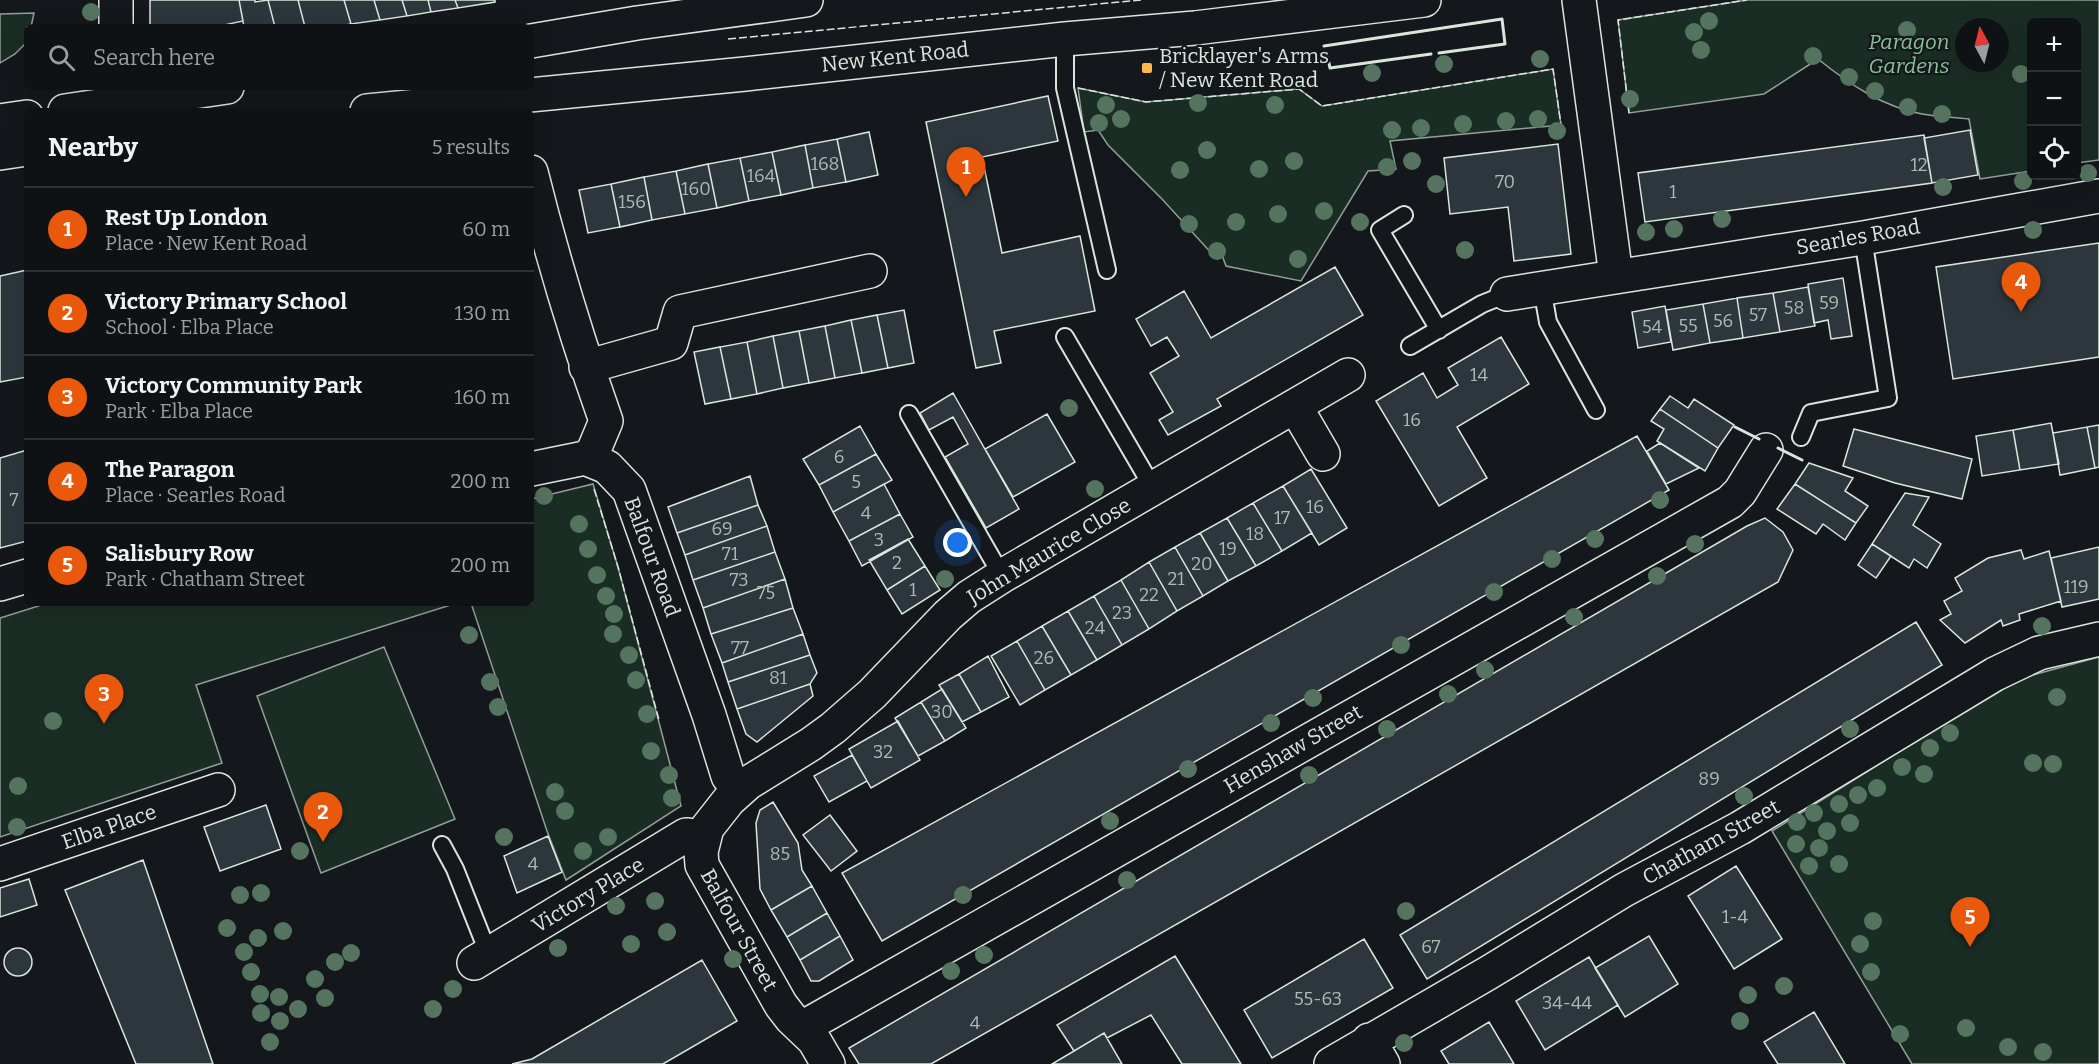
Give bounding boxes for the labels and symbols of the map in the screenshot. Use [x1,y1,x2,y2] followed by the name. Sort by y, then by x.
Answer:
[1955,18,2009,72] north arrow
[1868,29,1950,79] park label: Paragon Gardens
[820,36,970,78] street label: New Kent Road
[1159,43,1329,93] place label: Bricklayer's Arms / New Kent Road
[1140,61,1154,75] marker: Bricklayer's Arms / New Kent Road
[946,148,986,197] pin: 1
[811,153,839,175] house number: 168
[1910,154,1928,176] house number: 12
[747,165,776,187] house number: 164
[1495,171,1515,193] house number: 70
[681,178,711,200] house number: 160
[1669,181,1677,203] house number: 1
[618,191,646,213] house number: 156
[1794,213,1922,261] street label: Searles Road
[2002,262,2040,312] pin: 4
[1819,292,1839,314] house number: 59
[1784,297,1804,319] house number: 58
[1749,304,1767,326] house number: 57
[1713,310,1733,332] house number: 56
[1678,315,1698,337] house number: 55
[1642,316,1663,338] house number: 54
[1470,364,1488,386] house number: 14
[1403,409,1421,431] house number: 16
[834,446,844,468] house number: 6
[851,471,861,493] house number: 5
[9,489,19,511] house number: 7
[962,492,1135,611] street label: John Maurice Close
[618,494,686,620] street label: Balfour Road
[1306,496,1324,518] house number: 16
[861,502,872,524] house number: 4
[1274,507,1290,529] house number: 17
[711,518,733,540] house number: 69
[1246,523,1264,545] house number: 18
[943,528,972,557] your location
[874,529,884,551] house number: 3
[1219,538,1237,560] house number: 19
[722,543,739,565] house number: 71
[892,552,902,574] house number: 2
[1191,553,1213,575] house number: 20
[1167,568,1185,590] house number: 21
[730,569,748,591] house number: 73
[2063,576,2089,598] house number: 119
[909,579,917,601] house number: 1
[757,582,775,604] house number: 75
[1139,584,1159,606] house number: 22
[1112,602,1132,624] house number: 23
[1085,617,1106,639] house number: 24
[731,637,749,659] house number: 77
[1034,647,1054,669] house number: 26
[769,667,788,689] house number: 81
[84,674,124,724] pin: 3
[1219,699,1367,799] street label: Henshaw Street
[931,701,953,723] house number: 30
[873,741,893,763] house number: 32
[1698,768,1720,790] house number: 89
[304,792,342,842] pin: 2
[1638,793,1785,890] street label: Chatham Street
[58,799,160,855] street label: Elba Place
[770,843,790,865] house number: 85
[527,851,649,939] street label: Victory Place
[528,853,539,875] house number: 4
[695,864,783,996] street label: Balfour Street
[1950,898,1990,947] pin: 5
[1722,906,1749,928] house number: 1-4
[1421,936,1441,958] house number: 67
[1294,988,1342,1010] house number: 55-63
[1542,992,1593,1014] house number: 34-44
[970,1012,981,1034] house number: 4

